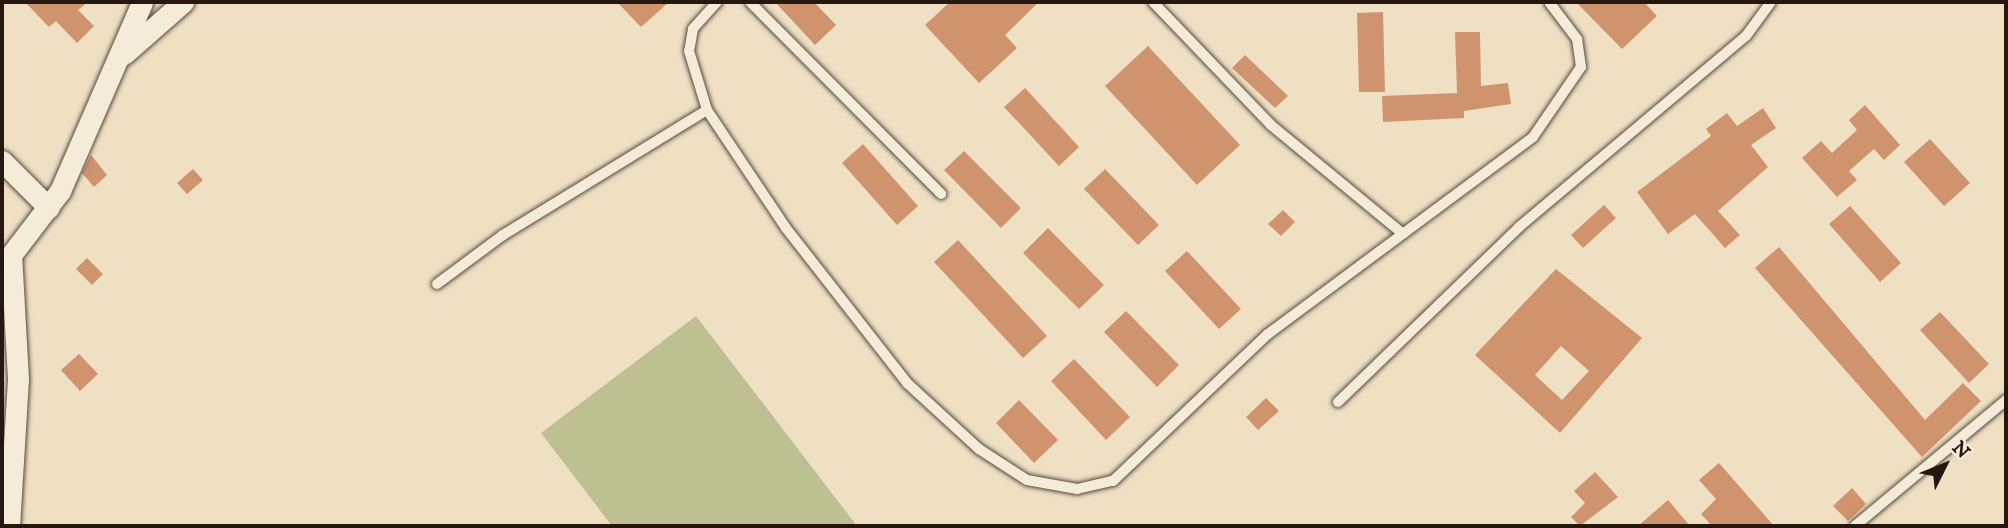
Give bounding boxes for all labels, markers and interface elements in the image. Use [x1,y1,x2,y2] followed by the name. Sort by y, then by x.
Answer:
[1910,430,1980,500] north arrow
[1947,437,1974,464] text: N

